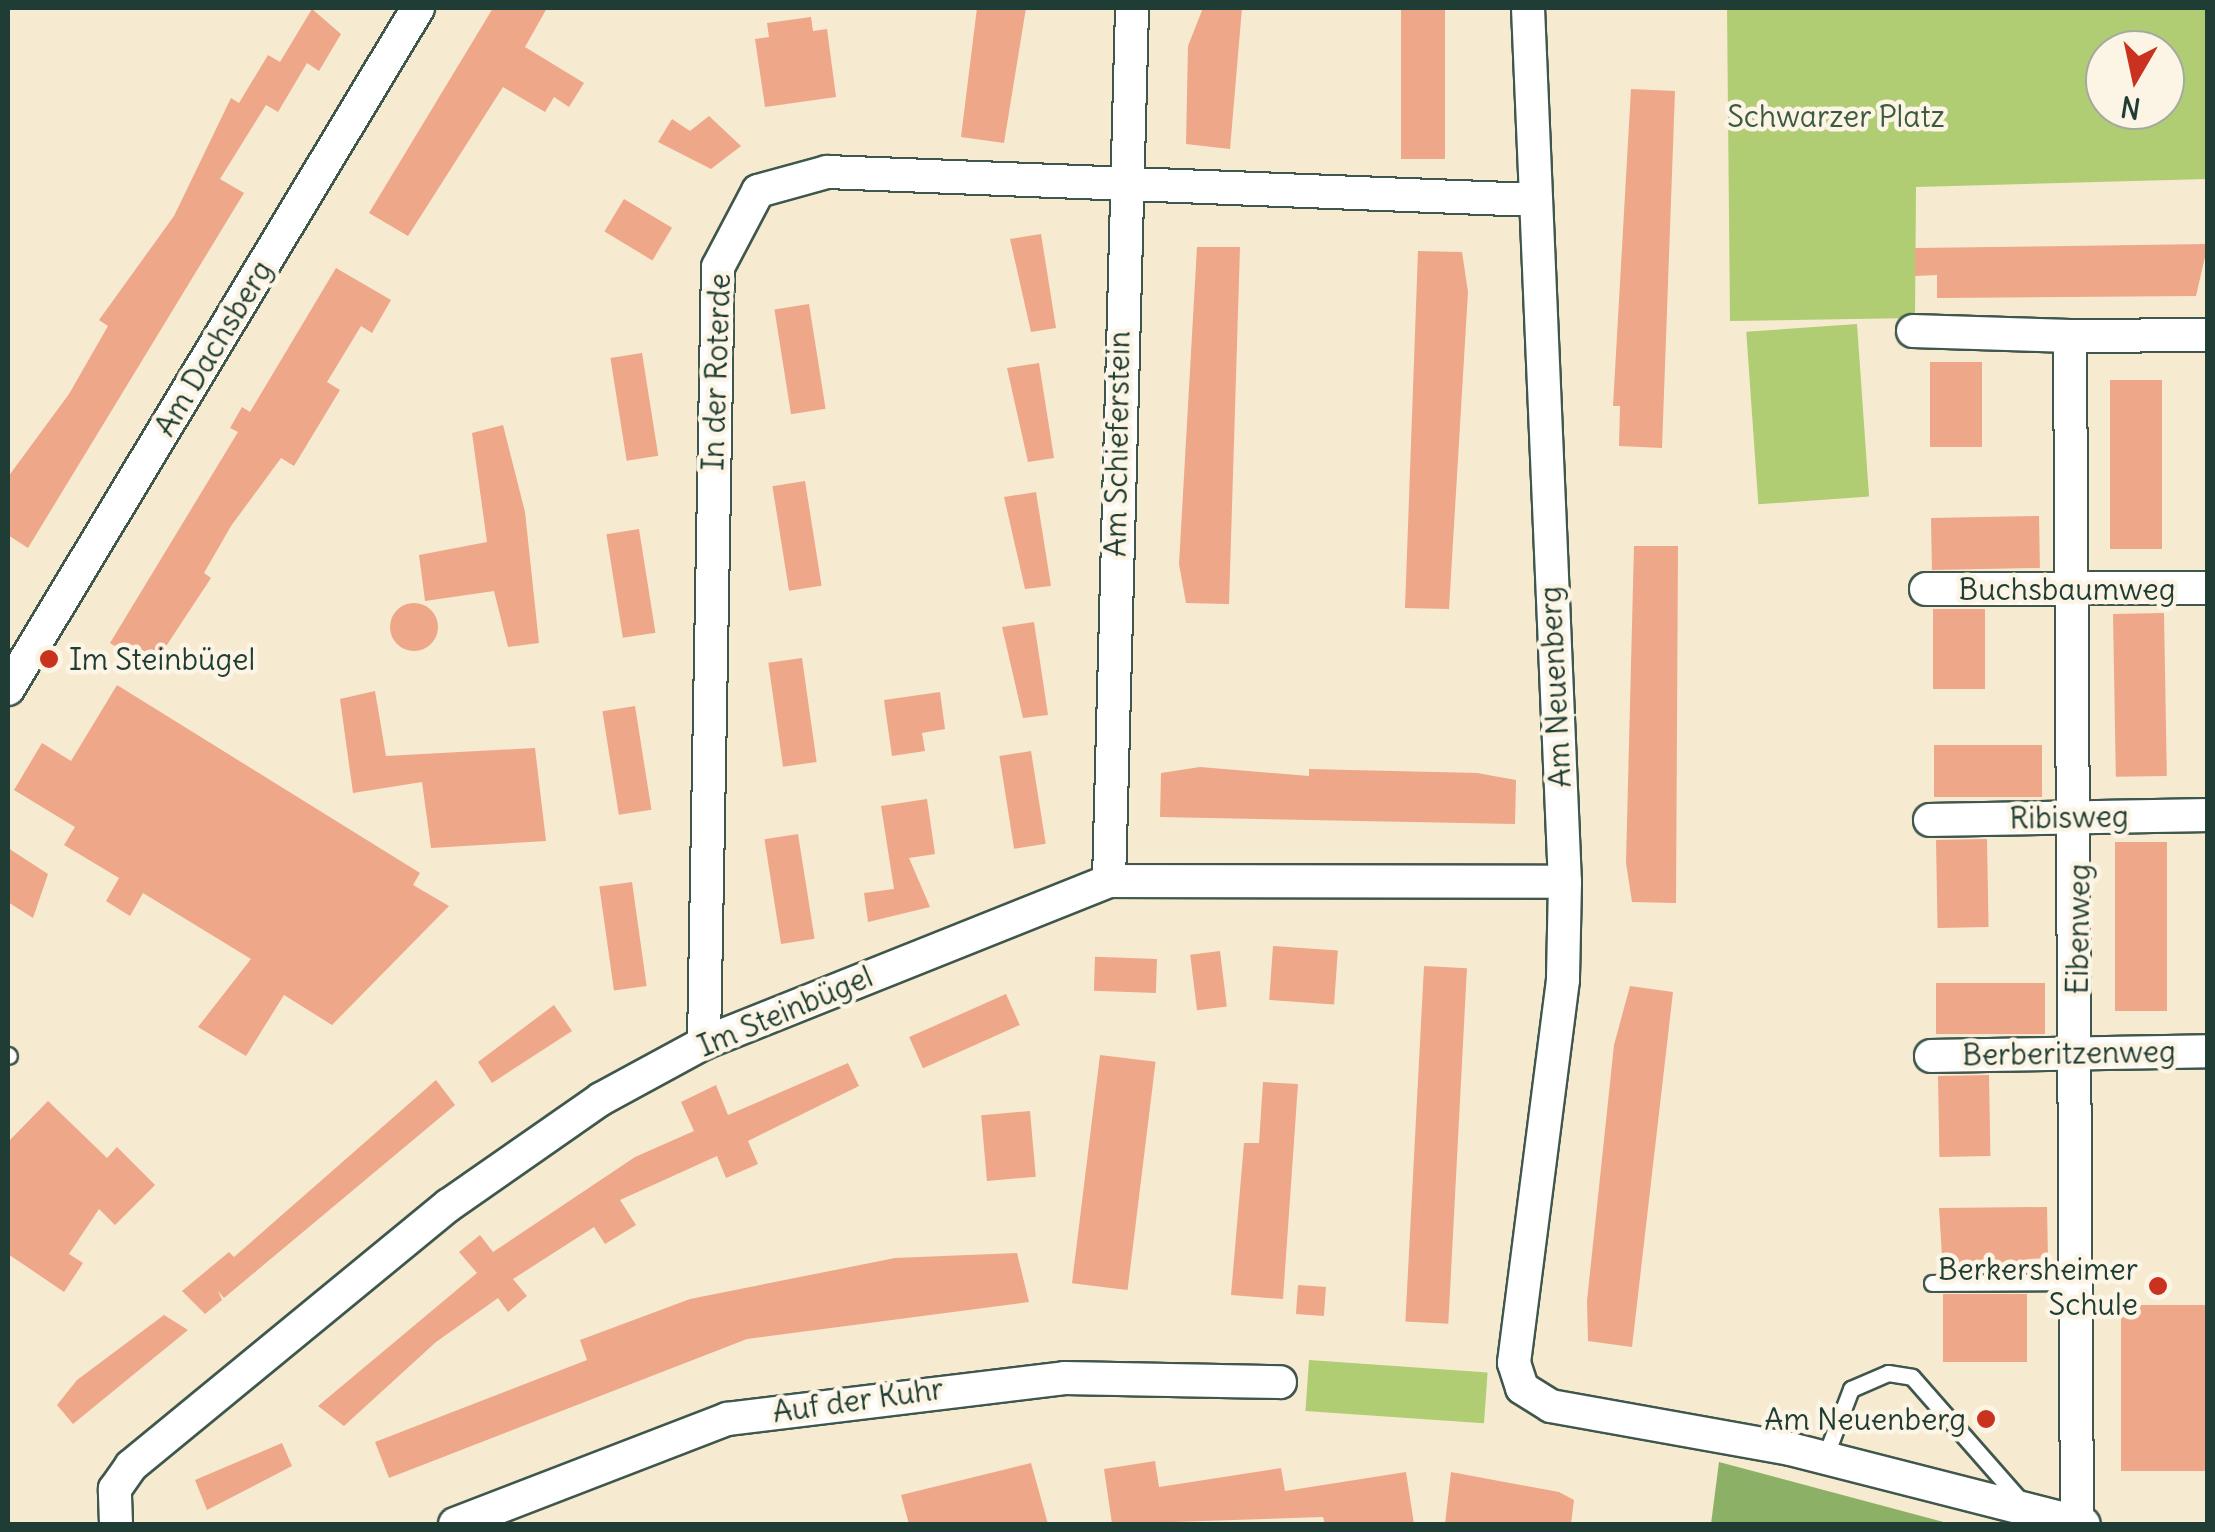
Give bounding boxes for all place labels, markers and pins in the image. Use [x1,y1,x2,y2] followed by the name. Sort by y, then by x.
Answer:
[69,641,255,677] place label: Im Steinbügel
[38,648,60,670] marker: Im Steinbügel
[1938,1251,2138,1322] place label: Berkersheimer Schule
[2147,1275,2169,1297] marker: Berkersheimer Schule
[1764,1401,1966,1437] place label: Am Neuenberg
[1975,1408,1997,1430] marker: Am Neuenberg

